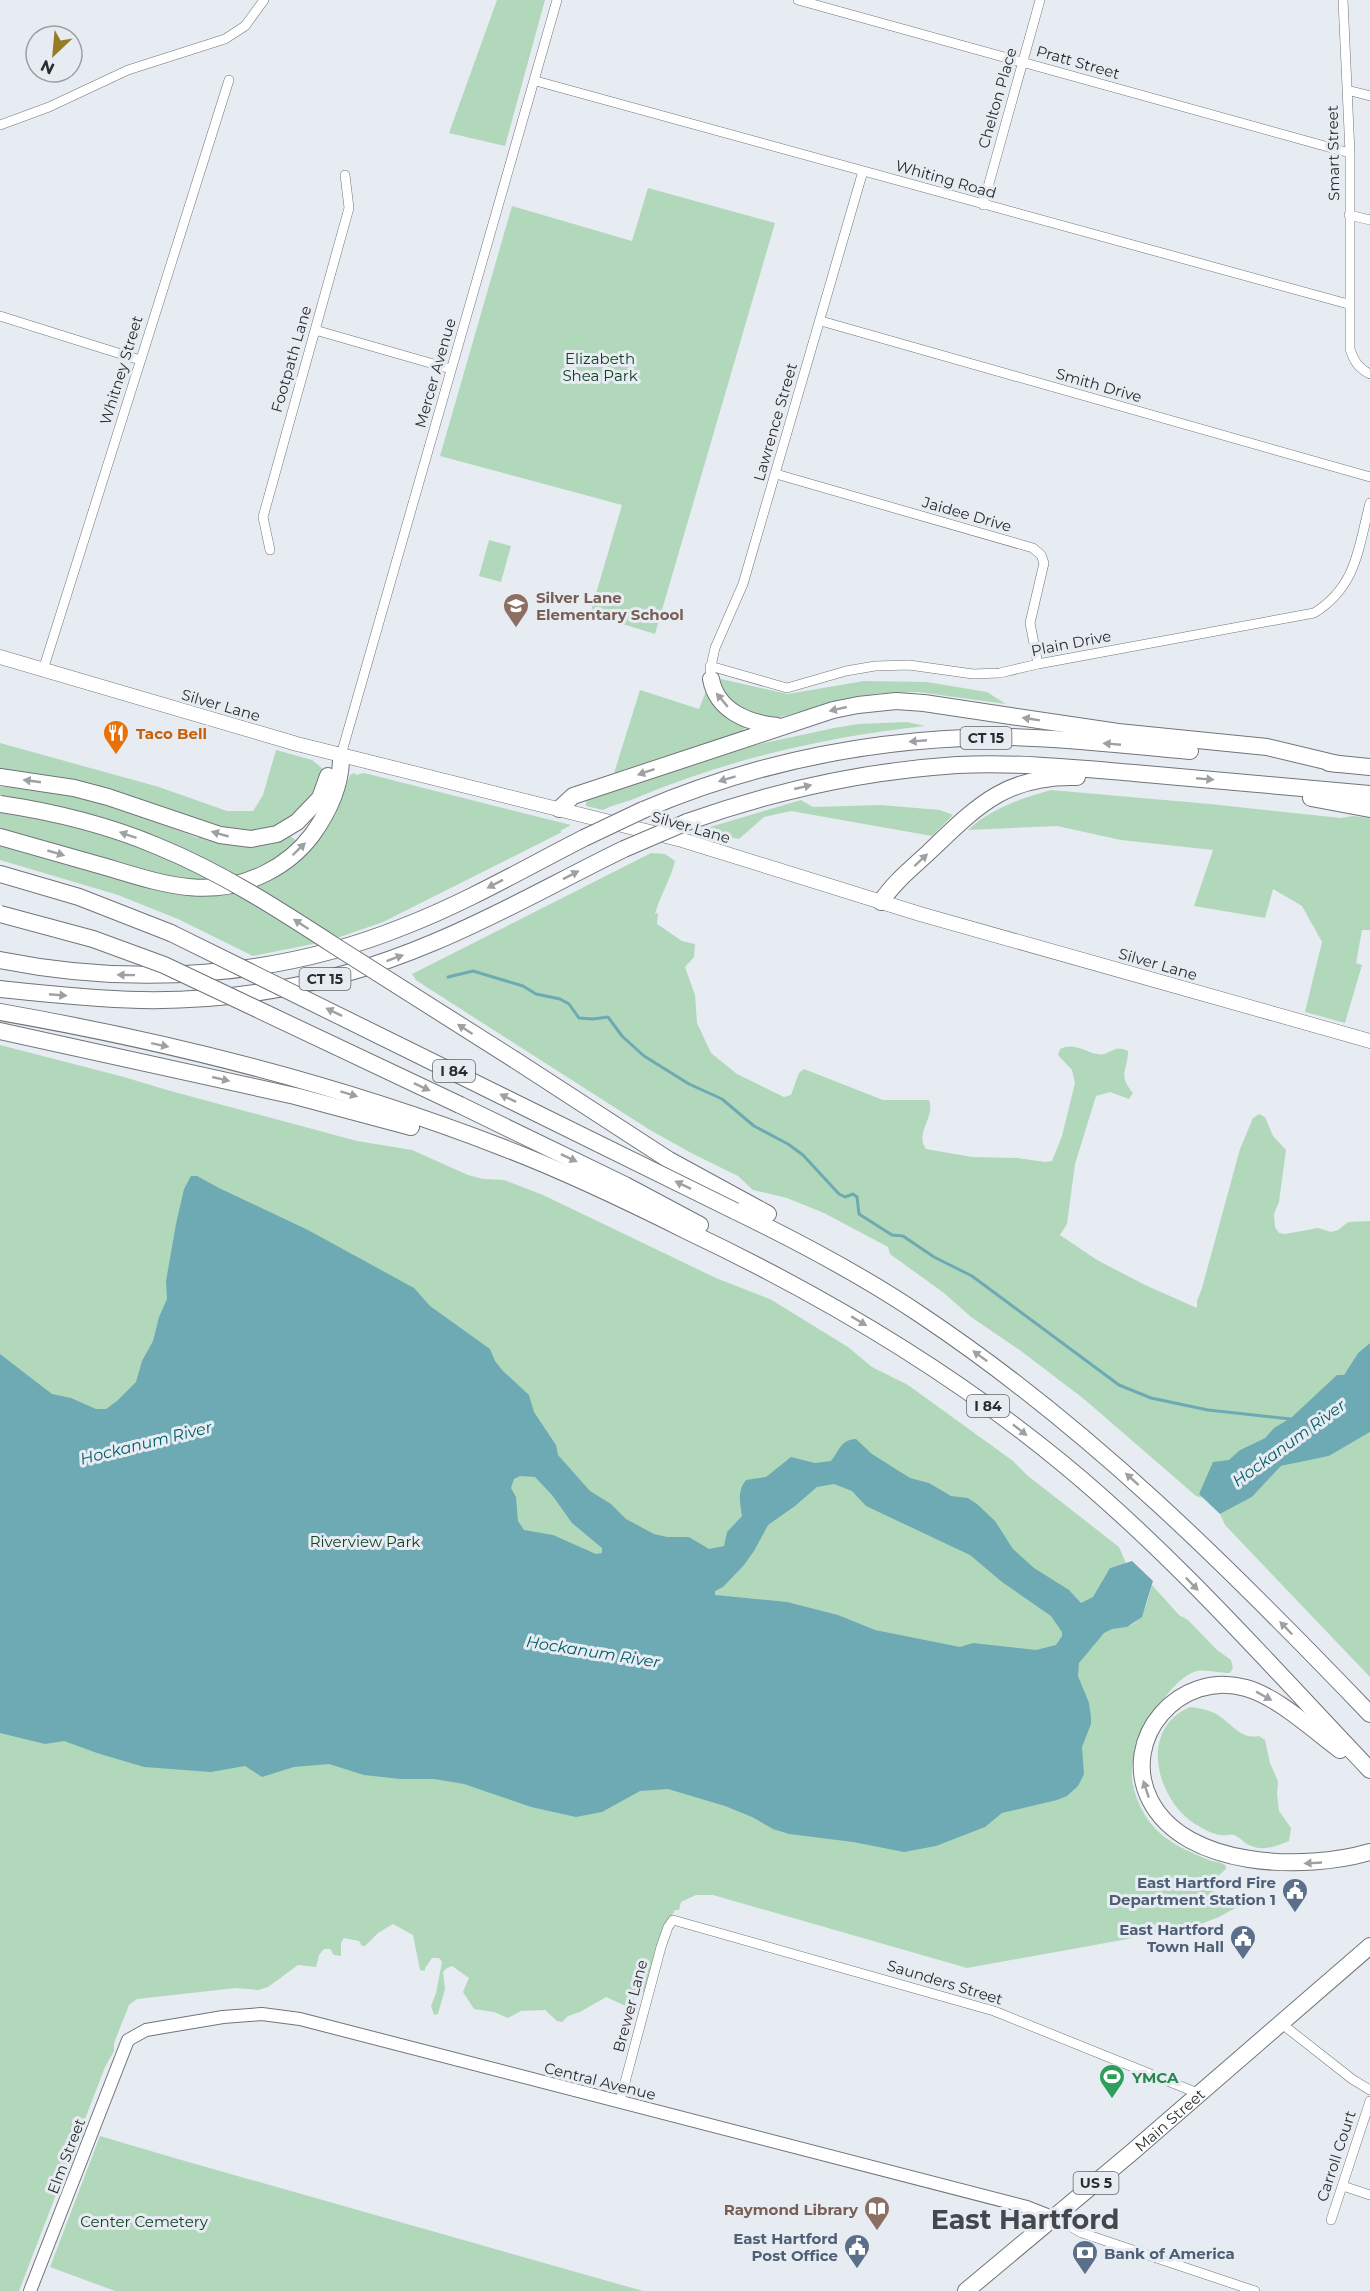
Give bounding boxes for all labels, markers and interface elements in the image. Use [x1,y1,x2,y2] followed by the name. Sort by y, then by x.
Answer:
[24,24,84,84] north arrow
[1034,41,1122,83] street label: Pratt Street
[974,45,1020,151] street label: Chelton Place
[38,56,58,78] text: N
[1323,105,1343,201] street label: Smart Street
[893,156,999,202] street label: Whiting Road
[267,303,315,415] street label: Footpath Lane
[95,313,147,427] street label: Whitney Street
[410,316,460,430] street label: Mercer Avenue
[562,349,638,385] park label: Elizabeth Shea Park
[749,361,801,483] street label: Lawrence Street
[1054,364,1144,406] street label: Smith Drive
[919,492,1014,536] street label: Jaidee Drive
[536,588,684,624] place label: Silver Lane Elementary School
[501,591,531,629] school or university icon: Silver Lane Elementary School
[1029,626,1113,660] street label: Plain Drive
[179,685,263,725] street label: Silver Lane
[715,692,728,708] one-way arrow
[829,704,847,714] one-way arrow
[1022,715,1041,724] one-way arrow
[101,718,131,756] restaurant icon: Taco Bell
[136,724,207,743] place label: Taco Bell
[960,727,1012,749] road number: CT 15
[908,736,927,746] one-way arrow
[1103,739,1122,749] one-way arrow
[637,768,655,777] one-way arrow
[1196,774,1215,784] one-way arrow
[718,775,736,785] one-way arrow
[23,776,42,785] one-way arrow
[794,782,812,792] one-way arrow
[649,807,733,847] street label: Silver Lane
[119,829,137,839] one-way arrow
[211,829,229,838] one-way arrow
[292,842,307,856] one-way arrow
[47,849,65,858] one-way arrow
[914,853,928,867] one-way arrow
[563,870,580,880] one-way arrow
[486,879,503,888] one-way arrow
[293,919,309,930] one-way arrow
[1116,944,1200,984] street label: Silver Lane
[386,952,404,962] one-way arrow
[300,968,350,990] road number: CT 15
[117,970,136,980] one-way arrow
[49,990,68,1000] one-way arrow
[325,1007,342,1016] one-way arrow
[458,1023,474,1035] one-way arrow
[151,1041,170,1050] one-way arrow
[433,1060,475,1082] road number: I 84
[212,1074,231,1084] one-way arrow
[414,1083,431,1092] one-way arrow
[340,1090,358,1100] one-way arrow
[500,1094,517,1103] one-way arrow
[561,1153,578,1162] one-way arrow
[674,1180,692,1190] one-way arrow
[851,1316,867,1327] one-way arrow
[973,1351,988,1363] one-way arrow
[967,1395,1009,1417] road number: I 84
[1229,1395,1350,1490] water label: Hockanum River
[78,1417,214,1469] water label: Hockanum River
[1012,1424,1028,1436] one-way arrow
[1125,1473,1140,1486] one-way arrow
[310,1532,420,1551] park label: Riverview Park
[1185,1576,1199,1591] one-way arrow
[1280,1621,1294,1635] one-way arrow
[525,1632,662,1672] water label: Hockanum River
[1256,1691,1272,1702] one-way arrow
[1141,1780,1151,1798] one-way arrow
[1303,1859,1322,1868] one-way arrow
[1109,1873,1276,1909] place label: East Hartford Fire Department Station 1
[1280,1876,1310,1914] public building icon: East Hartford Fire Department Station 1
[1119,1920,1224,1956] place label: East Hartford Town Hall
[1228,1923,1258,1961] public building icon: East Hartford Town Hall
[885,1955,1005,2009] street label: Saunders Street
[609,1958,651,2054] street label: Brewer Lane
[542,2058,658,2104] street label: Central Avenue
[1097,2062,1127,2100] sports icon: YMCA
[1131,2068,1179,2087] place label: YMCA
[1130,2084,1208,2155] street label: Main Street
[1312,2108,1360,2204] street label: Carroll Court
[43,2116,89,2196] street label: Elm Street
[1074,2172,1118,2194] road number: US 5
[862,2194,892,2232] library icon: Raymond Library
[724,2200,859,2219] place label: Raymond Library
[931,2203,1119,2236] district label: East Hartford
[80,2212,209,2231] park label: Center Cemetery
[733,2229,838,2265] place label: East Hartford Post Office
[842,2232,872,2270] public building icon: East Hartford Post Office
[1070,2238,1100,2276] bank icon: Bank of America
[1104,2244,1235,2263] place label: Bank of America

